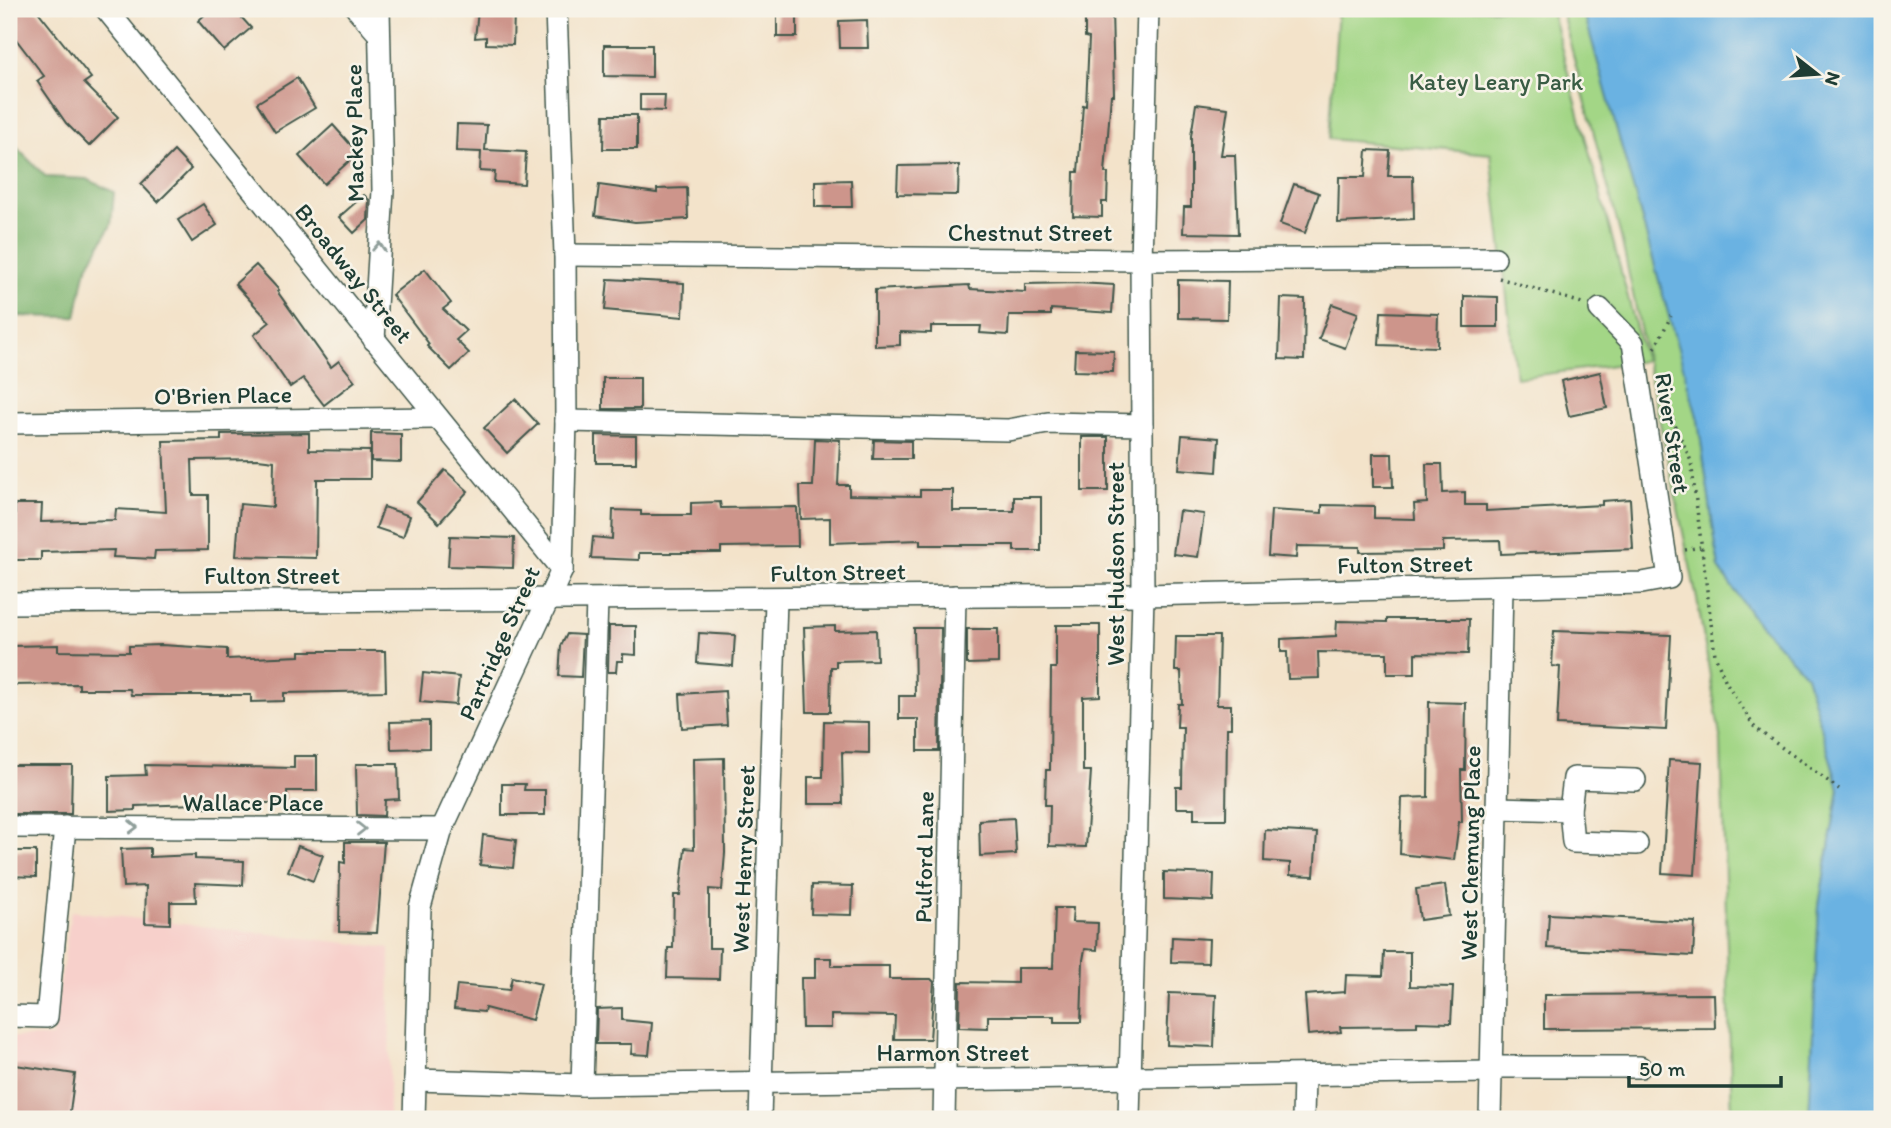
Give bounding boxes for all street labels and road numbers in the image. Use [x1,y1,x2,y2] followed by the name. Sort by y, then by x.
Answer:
[338,64,370,202] street label: Mackey Place
[289,197,419,349] street label: Broadway Street
[948,218,1112,247] street label: Chestnut Street
[1649,371,1697,495] street label: River Street
[154,379,292,411] street label: O'Brien Place
[1101,462,1130,666] street label: West Hudson Street
[1337,548,1473,580] street label: Fulton Street
[770,556,906,588] street label: Fulton Street
[204,561,340,590] street label: Fulton Street
[452,561,546,725] street label: Partridge Street
[1454,745,1486,961] street label: West Chemung Place
[725,765,761,953] street label: West Henry Street
[182,788,324,817] street label: Wallace Place
[908,791,940,923] street label: Pulford Lane
[877,1038,1029,1067] street label: Harmon Street

